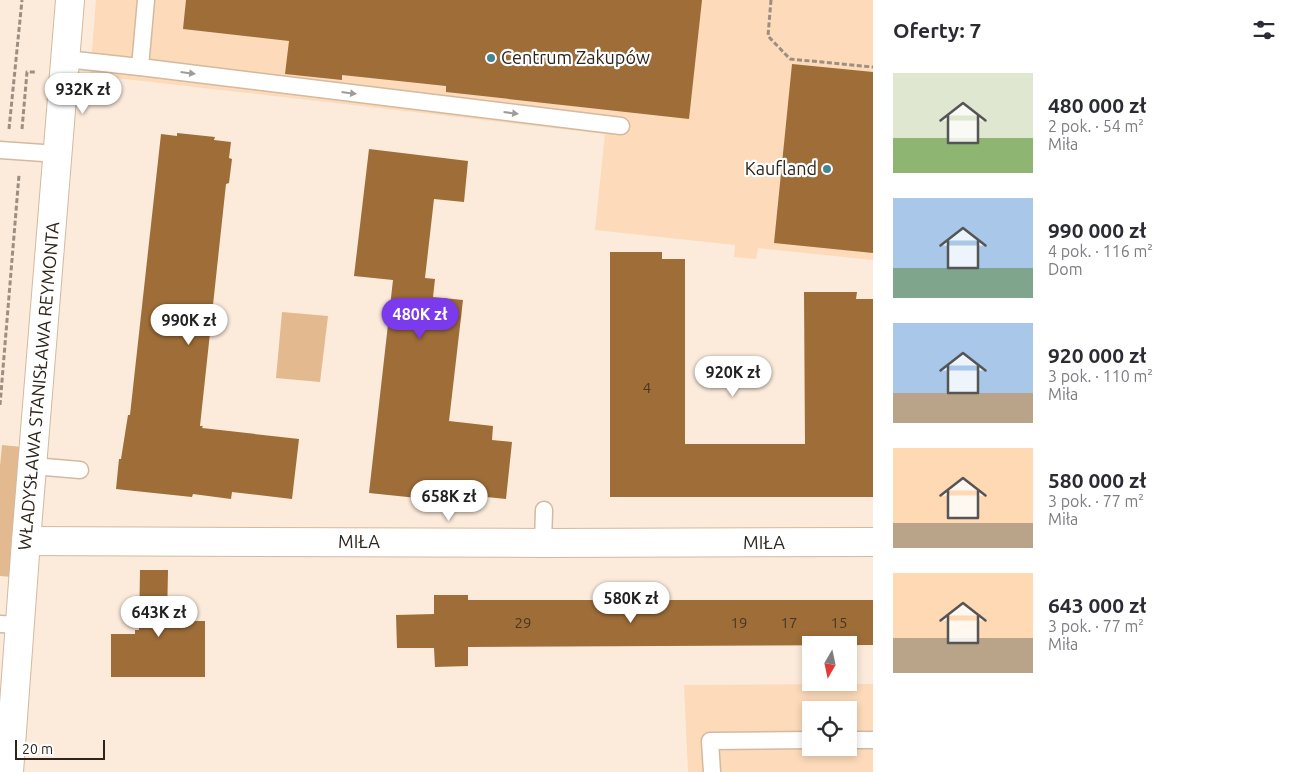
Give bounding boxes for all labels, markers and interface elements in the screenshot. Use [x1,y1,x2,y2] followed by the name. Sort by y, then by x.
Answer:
[1250,16,1278,44] icon: filters
[893,18,981,42] text: Oferty: 7
[501,47,650,67] place label: Centrum Zakupów
[485,52,497,64] marker: Centrum Zakupów
[180,69,196,77] one-way arrow
[37,72,129,115] pin: 932K zł
[56,80,110,98] text: 932K zł
[342,89,358,97] one-way arrow
[933,93,993,153] icon: home
[1048,93,1146,117] text: 480 000 zł
[503,109,519,117] one-way arrow
[1048,117,1144,135] text: 2 pok. · 54 m²
[1048,135,1078,153] text: Miła
[745,158,817,178] place label: Kaufland
[821,163,833,175] marker: Kaufland
[933,218,993,278] icon: home
[1048,218,1146,242] text: 990 000 zł
[14,221,62,551] street label: WŁADYSŁAWA STANISŁAWA REYMONTA
[1048,242,1153,260] text: 4 pok. · 116 m²
[1048,260,1082,278] text: Dom
[374,298,466,340] pin: 480K zł
[143,304,235,346] pin: 990K zł
[393,305,447,323] text: 480K zł
[162,311,216,329] text: 990K zł
[933,343,993,403] icon: home
[1048,343,1146,367] text: 920 000 zł
[687,356,779,398] pin: 920K zł
[706,363,760,381] text: 920K zł
[1048,367,1153,385] text: 3 pok. · 110 m²
[643,379,651,396] house number: 4
[1048,385,1078,403] text: Miła
[933,468,993,528] icon: home
[1048,468,1146,492] text: 580 000 zł
[403,480,495,522] pin: 658K zł
[422,487,476,505] text: 658K zł
[1048,492,1144,510] text: 3 pok. · 77 m²
[1048,510,1078,528] text: Miła
[338,531,380,551] street label: MIŁA
[743,532,785,552] street label: MIŁA
[585,582,677,624] pin: 580K zł
[604,589,658,607] text: 580K zł
[933,593,993,653] icon: home
[1048,593,1146,617] text: 643 000 zł
[113,596,205,638] pin: 643K zł
[132,603,186,621] text: 643K zł
[515,614,531,631] house number: 29
[731,614,747,631] house number: 19
[781,614,797,631] house number: 17
[831,614,847,631] house number: 15
[1048,617,1144,635] text: 3 pok. · 77 m²
[1048,635,1078,653] text: Miła
[802,636,858,691] north arrow
[802,636,857,756] map controls
[802,701,857,756] button: locate
[15,737,105,760] scale bar
[22,741,53,757] text: 20 m

